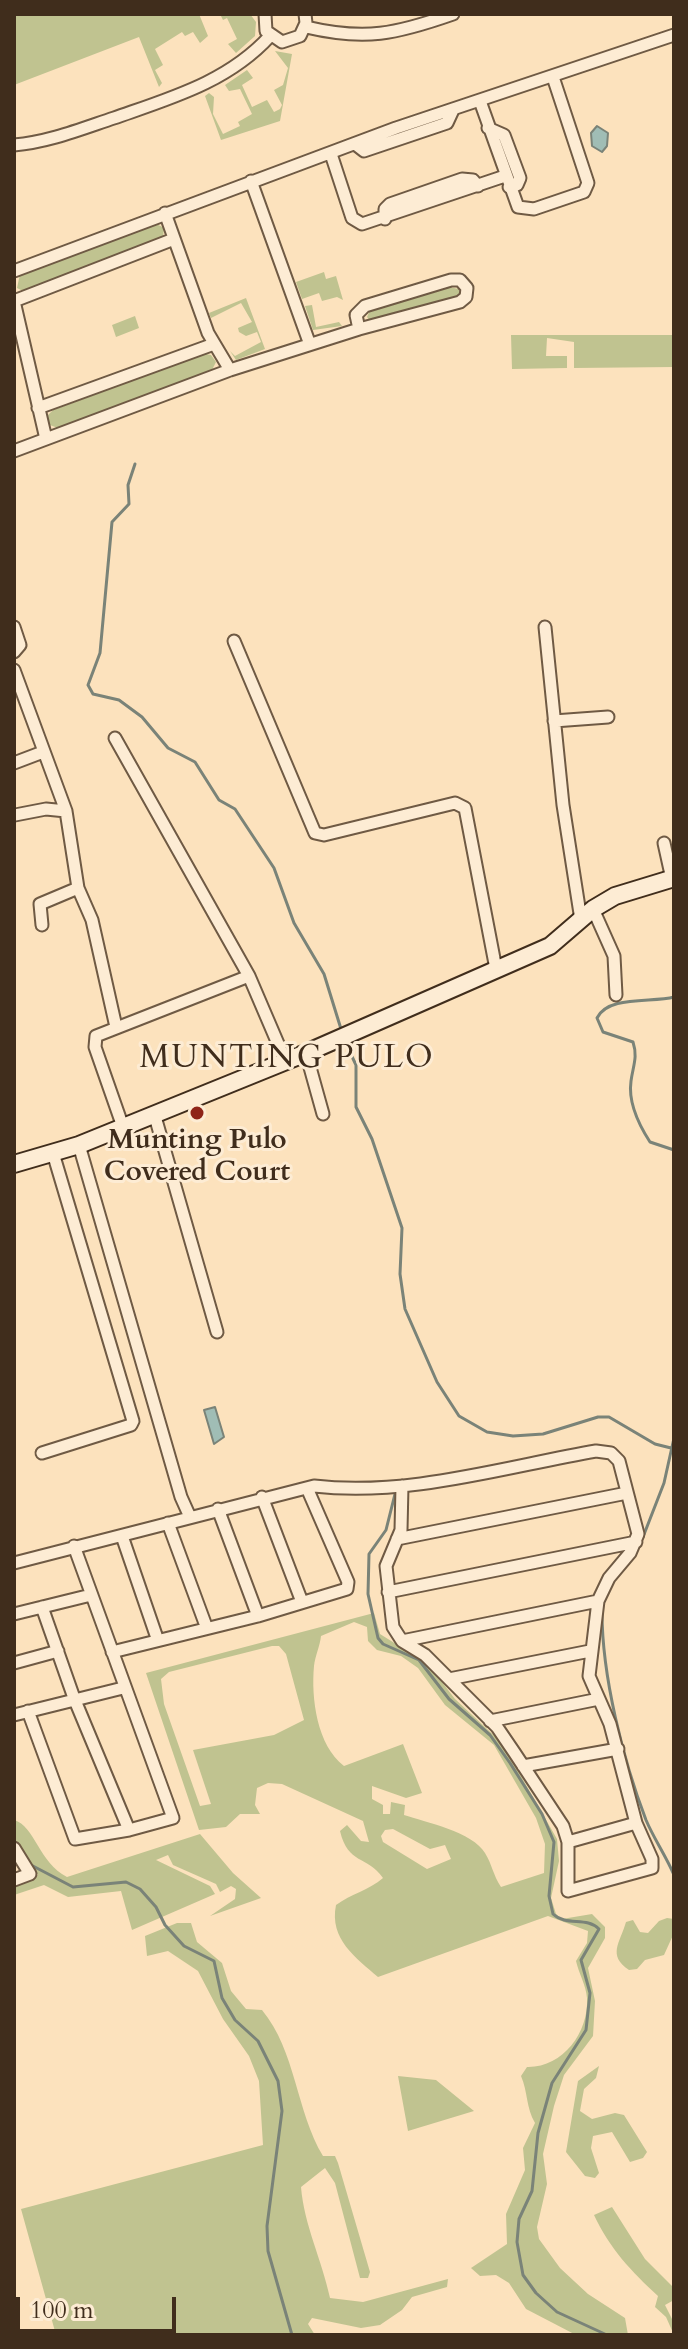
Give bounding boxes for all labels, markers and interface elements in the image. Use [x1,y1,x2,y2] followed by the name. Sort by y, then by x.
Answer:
[139,1041,435,1079] district label: MUNTING PULO
[188,1104,206,1122] marker: Munting Pulo Covered Court
[104,1125,290,1191] place label: Munting Pulo Covered Court
[20,2281,180,2331] scale bar
[30,2294,94,2327] text: 100 m

